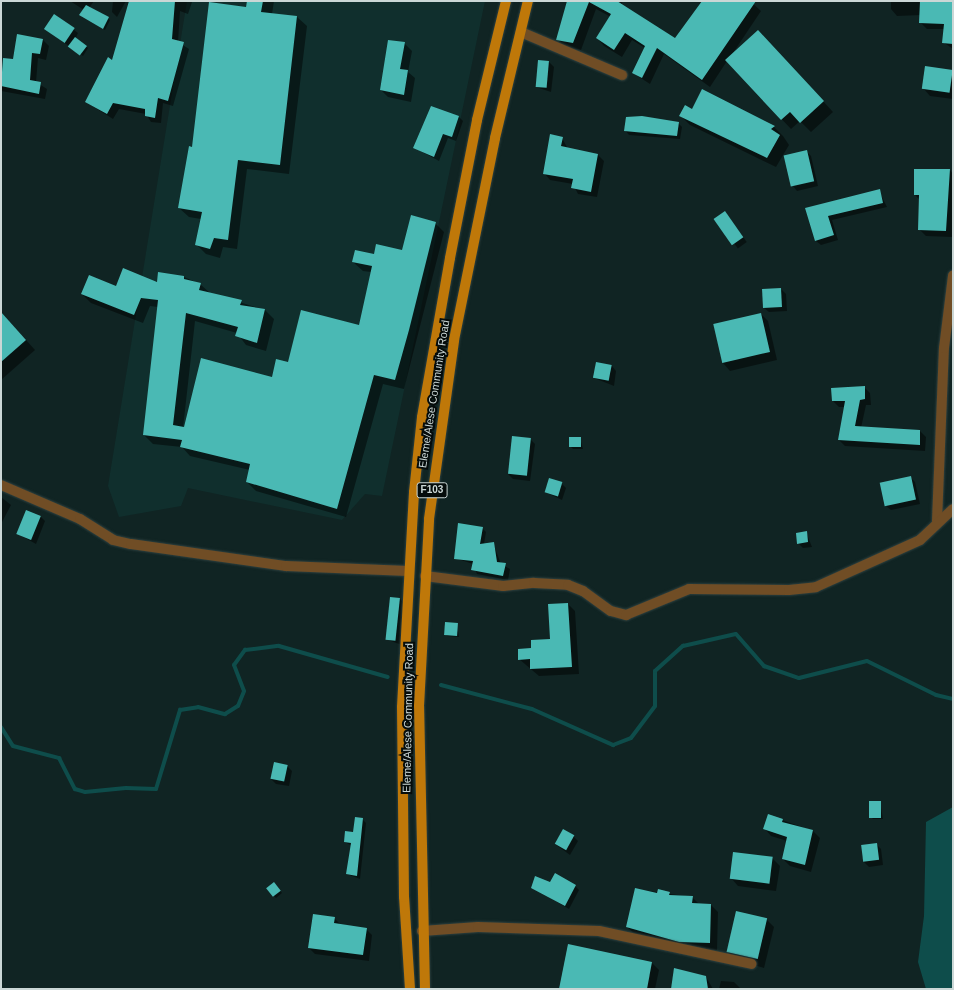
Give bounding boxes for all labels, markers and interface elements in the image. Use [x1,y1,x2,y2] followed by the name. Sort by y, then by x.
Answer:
[416,319,452,469] street label: Eleme/Alese Community Road
[416,482,448,498] road number: F103
[400,643,416,793] street label: Eleme/Alese Community Road

